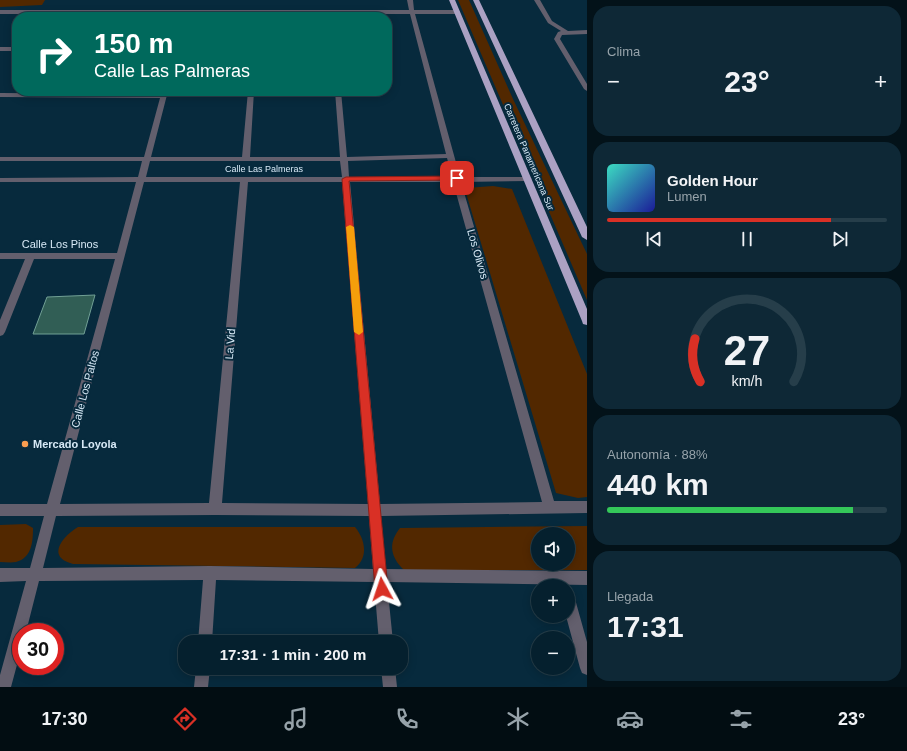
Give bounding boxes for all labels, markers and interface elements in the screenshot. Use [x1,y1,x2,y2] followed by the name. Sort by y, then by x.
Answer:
[28,28,80,80] icon: right
[94,28,173,59] text: 150 m
[607,44,640,59] text: Clima
[94,61,250,81] text: Calle Las Palmeras
[724,65,770,98] text: 23°
[607,69,620,94] text: −
[874,69,887,94] text: +
[502,102,556,212] street label: Carretera Panamericana Sur
[440,161,474,195] pin
[225,164,304,174] street label: Calle Las Palmeras
[446,167,468,189] icon: arrive
[667,172,758,189] text: Golden Hour
[667,189,707,204] text: Lumen
[465,228,491,281] street label: Los Olivos
[643,228,665,250] icon: previous
[736,228,758,250] icon: pause
[829,228,851,250] icon: next
[22,238,99,250] street label: Calle Los Pinos
[724,326,770,373] text: 27
[223,328,237,360] street label: La Vid
[69,349,101,429] street label: Calle Los Paltos
[732,372,763,388] text: km/h
[33,438,118,450] place label: Mercado Loyola
[20,439,30,449] marker: Mercado Loyola
[607,447,707,462] text: Autonomía · 88%
[607,468,709,501] text: 440 km
[531,527,575,675] map controls
[531,527,575,571] button: sound
[361,568,403,610] position arrow
[531,579,575,623] button: +
[607,589,653,604] text: Llegada
[607,610,684,643] text: 17:31
[12,623,64,675] speed limit sign: 30
[531,631,575,675] button: −
[220,646,366,663] text: 17:31 · 1 min · 200 m
[171,705,199,733] icon: directions
[282,705,310,733] icon: music
[393,705,421,733] icon: phone
[504,705,532,733] icon: climate
[616,705,644,733] icon: car
[727,705,755,733] icon: filters
[42,709,88,729] text: 17:30
[838,709,865,729] text: 23°

